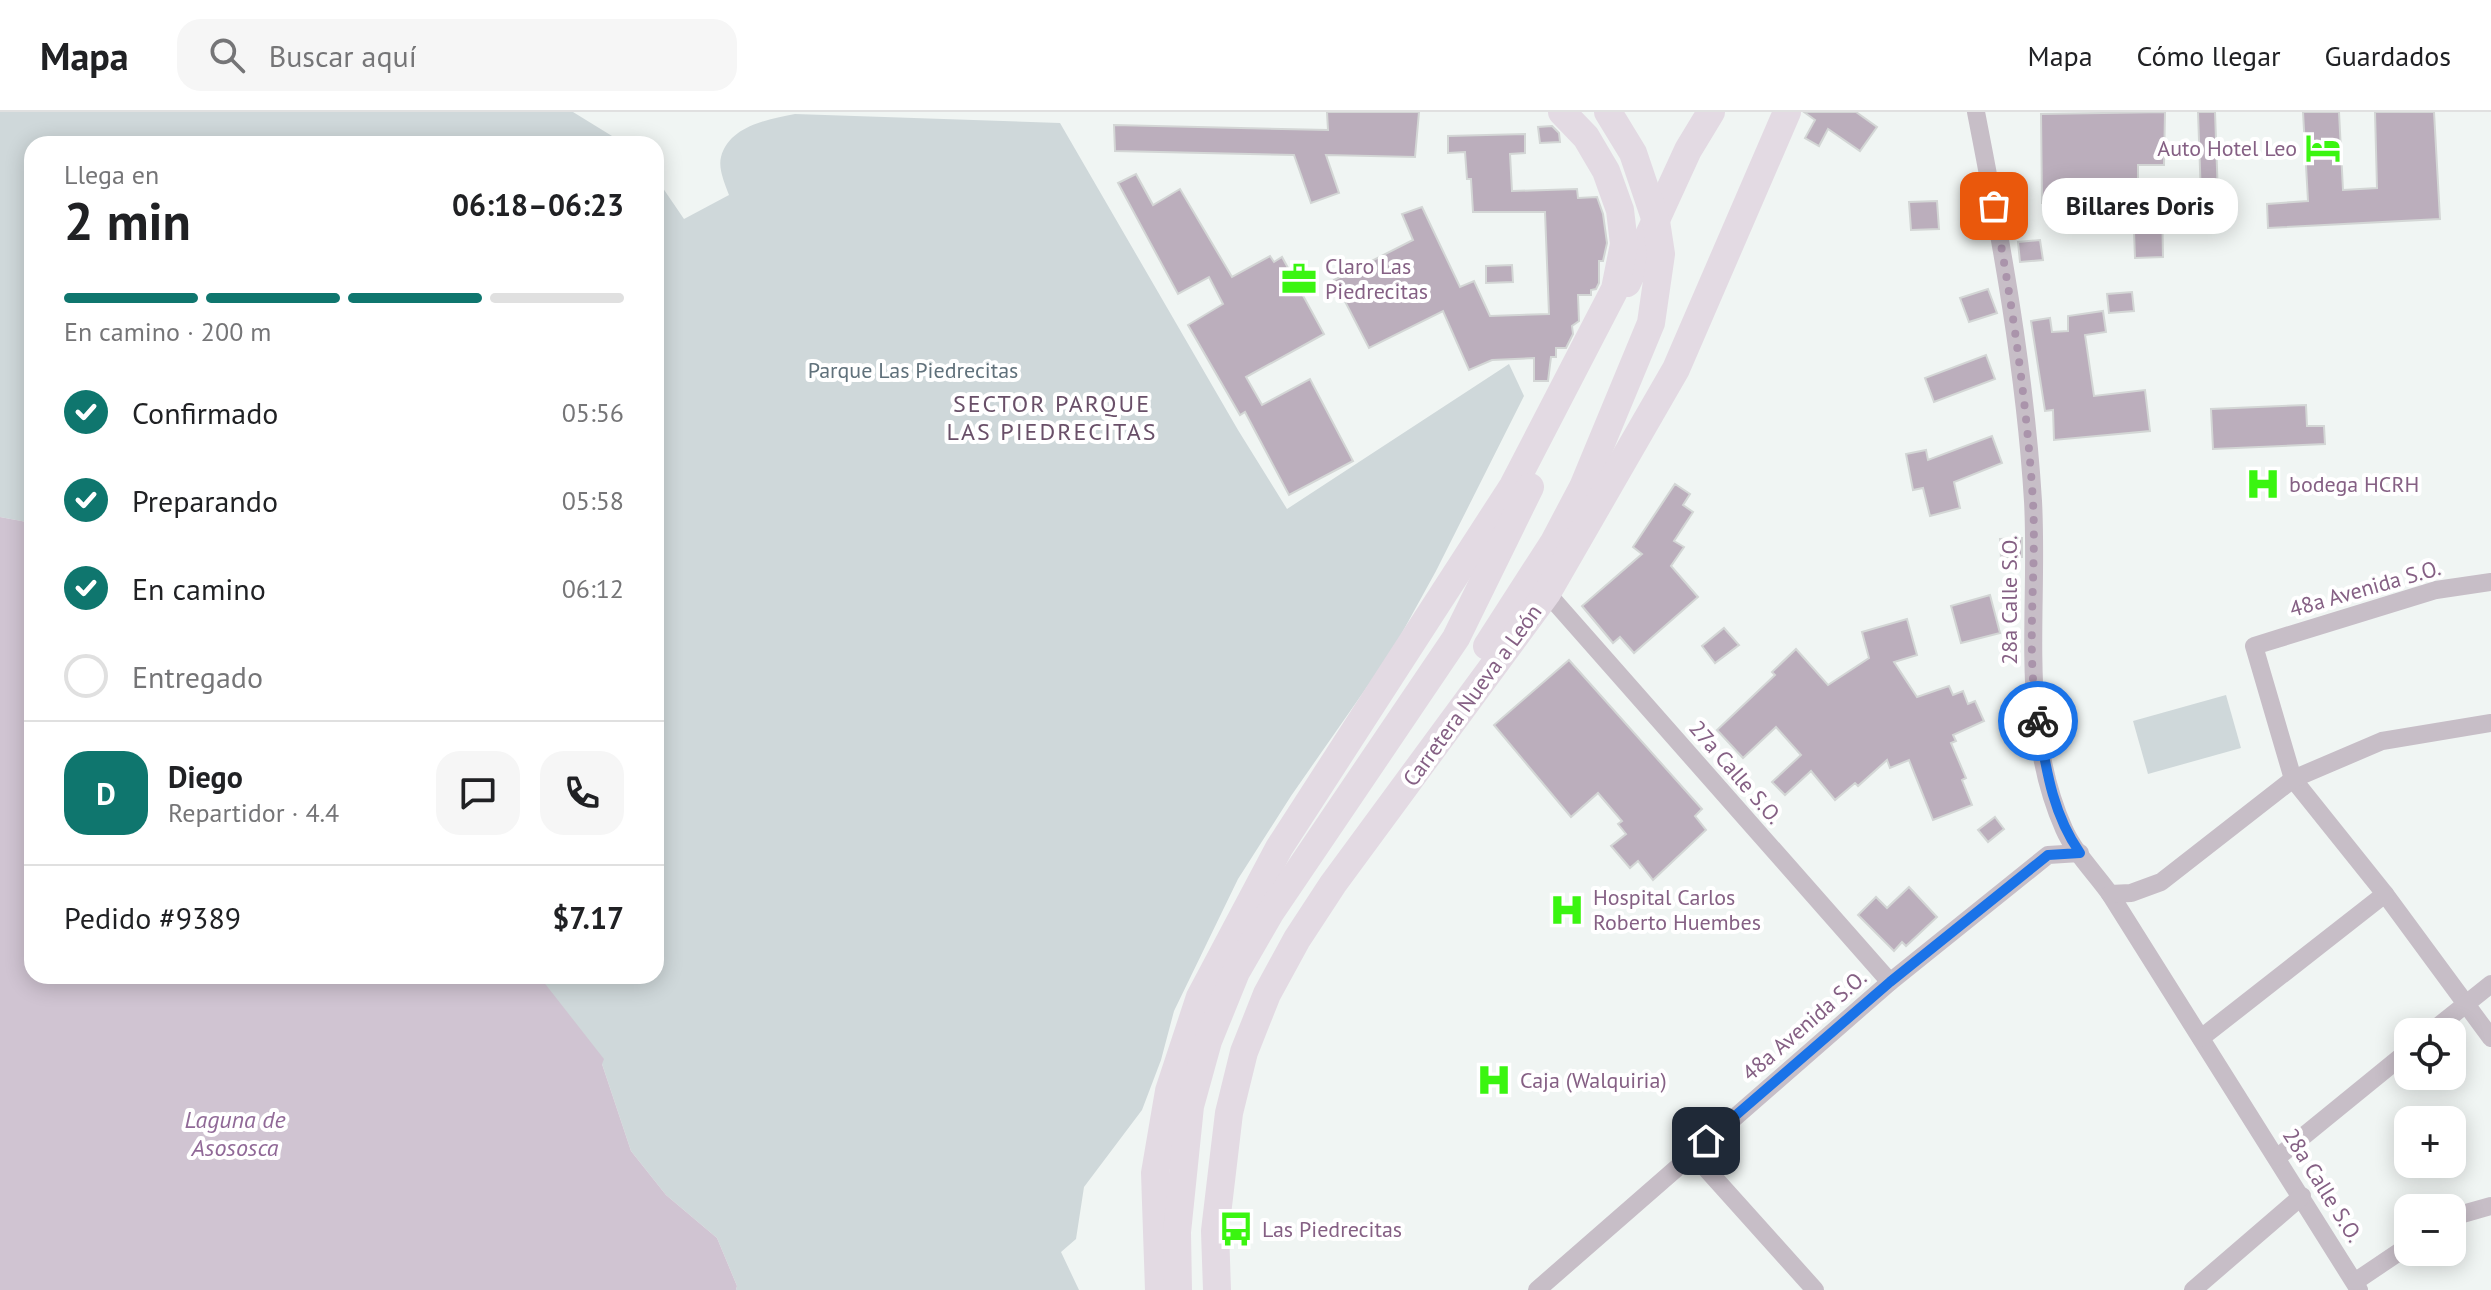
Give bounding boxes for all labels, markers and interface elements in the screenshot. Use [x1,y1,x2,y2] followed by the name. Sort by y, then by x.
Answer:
[177,19,737,91] search box
[40,31,129,80] text: Mapa
[205,33,249,77] icon: search
[269,36,417,75] text: Buscar aquí
[2028,37,2093,74] text: Mapa
[2137,37,2281,74] text: Cómo llegar
[2325,37,2451,74] text: Guardados
[2304,129,2342,167] hotel icon: Auto Hotel Leo
[2157,134,2297,162] place label: Auto Hotel Leo
[64,158,159,191] text: Llega en
[1960,172,2028,240] pin
[2042,178,2238,234] callout: Billares Doris
[1972,184,2016,228] icon: bag
[452,185,624,224] text: 06:18–06:23
[64,187,191,254] text: 2 min
[2066,189,2214,222] text: Billares Doris
[1325,252,1428,305] place label: Claro Las Piedrecitas
[1280,260,1318,298] office icon: Claro Las Piedrecitas
[64,315,271,348] text: En camino · 200 m
[808,356,1018,384] park label: Parque Las Piedrecitas
[946,388,1158,447] district label: SECTOR PARQUE LAS PIEDRECITAS
[64,390,108,434] icon: check
[132,393,278,432] text: Confirmado
[562,396,624,429] text: 05:56
[2244,465,2282,503] hospital icon: bodega HCRH
[2289,470,2419,498] place label: bodega HCRH
[64,478,108,522] icon: check
[132,481,278,520] text: Preparando
[562,484,624,517] text: 05:58
[1995,535,2023,665] street label: 28a Calle S.O.
[2286,553,2444,623] street label: 48a Avenida S.O.
[64,566,108,610] icon: check
[132,569,266,608] text: En camino
[562,572,624,605] text: 06:12
[1397,598,1547,792] street label: Carretera Nueva a León
[132,657,263,696] text: Entregado
[1998,681,2078,761] courier
[2016,699,2060,743] icon: bike
[1683,714,1789,830] street label: 27a Calle S.O.
[436,751,520,835] button: chat
[540,751,624,835] button: phone
[168,757,243,796] text: Diego
[96,774,116,813] text: D
[168,796,339,829] text: Repartidor · 4.4
[1593,883,1761,936] place label: Hospital Carlos Roberto Huembes
[1548,891,1586,929] hospital icon: Hospital Carlos Roberto Huembes
[64,898,241,937] text: Pedido #9389
[552,898,624,937] text: $7.17
[1736,963,1872,1087] street label: 48a Avenida S.O.
[2394,1018,2466,1266] map controls
[2394,1018,2466,1090] button: locate
[1475,1061,1513,1099] hospital icon: Caja (Walquiria)
[1520,1066,1667,1094] place label: Caja (Walquiria)
[184,1104,286,1163] water label: Laguna de Asososca
[2394,1106,2466,1178] button: +
[1672,1107,1740,1175] pin
[1684,1119,1728,1163] icon: home
[2277,1123,2369,1247] street label: 28a Calle S.O.
[2394,1194,2466,1266] button: −
[1217,1210,1255,1248] bus stop icon: Las Piedrecitas
[1262,1215,1402,1243] place label: Las Piedrecitas

